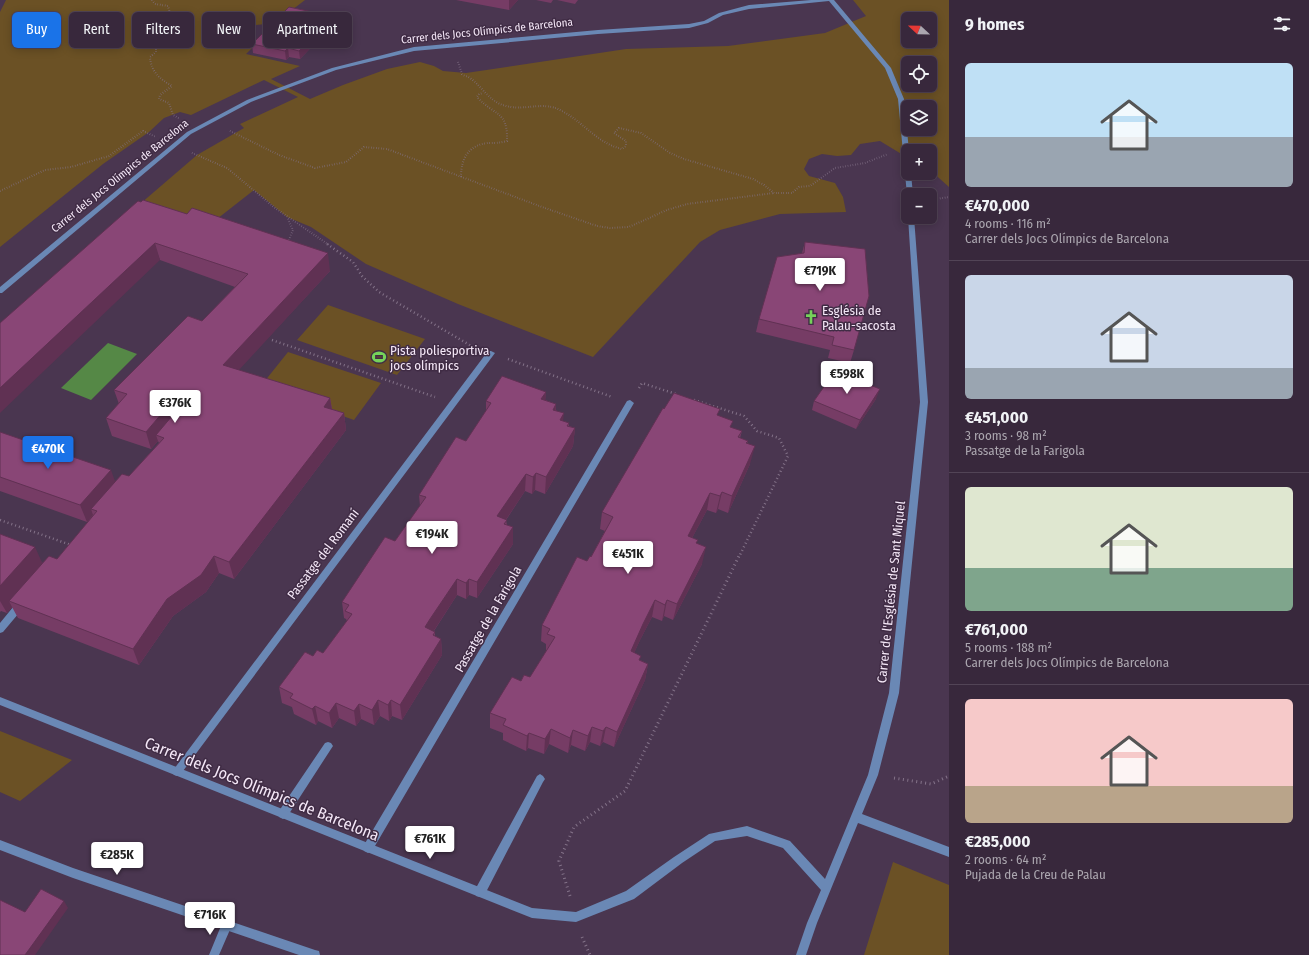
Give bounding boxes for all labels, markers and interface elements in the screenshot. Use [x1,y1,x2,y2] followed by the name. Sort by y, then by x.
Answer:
[12,12,61,48] chip: Buy
[69,12,124,48] chip: Rent
[132,12,194,48] chip: Filters
[202,12,255,48] chip: New
[263,12,352,48] chip: Apartment
[901,12,937,48] north arrow
[901,12,937,224] map controls
[1271,13,1293,35] icon: filters
[965,14,1024,35] text: 9 homes
[400,16,574,46] street label: Carrer dels Jocs Olímpics de Barcelona
[901,56,937,92] button: locate
[1093,89,1165,161] icon: home
[901,100,937,136] button: layers
[49,117,191,235] street label: Carrer dels Jocs Olímpics de Barcelona
[901,144,937,180] button: +
[901,188,937,224] button: −
[965,195,1030,216] text: €470,000
[965,216,1051,231] text: 4 rooms · 116 m²
[965,231,1169,246] text: Carrer dels Jocs Olímpics de Barcelona
[792,258,848,292] pin: €719K
[804,263,836,278] text: €719K
[1093,301,1165,373] icon: home
[822,303,896,333] place label: Església de Palau-sacosta
[803,309,819,325] church icon: Església de Palau-sacosta
[389,343,489,373] place label: Pista poliesportiva jocs olímpics
[371,349,387,365] sports icon: Pista poliesportiva jocs olímpics
[819,361,875,395] pin: €598K
[830,366,864,381] text: €598K
[147,390,203,424] pin: €376K
[159,395,191,410] text: €376K
[965,407,1028,428] text: €451,000
[965,428,1047,443] text: 3 rooms · 98 m²
[20,436,76,470] pin: €470K
[31,441,65,456] text: €470K
[965,443,1085,458] text: Passatge de la Farigola
[874,500,908,684] street label: Carrer de l'Església de Sant Miquel
[284,506,362,602] street label: Passatge del Romaní
[1093,513,1165,585] icon: home
[404,521,460,555] pin: €194K
[416,526,448,541] text: €194K
[600,541,656,575] pin: €451K
[612,546,644,561] text: €451K
[452,563,524,675] street label: Passatge de la Farigola
[965,619,1028,640] text: €761,000
[965,640,1052,655] text: 5 rooms · 188 m²
[965,655,1169,670] text: Carrer dels Jocs Olímpics de Barcelona
[1093,725,1165,797] icon: home
[142,733,382,845] street label: Carrer dels Jocs Olímpics de Barcelona
[402,826,458,860] pin: €761K
[414,831,446,846] text: €761K
[965,831,1031,852] text: €285,000
[89,842,145,876] pin: €285K
[100,847,134,862] text: €285K
[965,852,1046,867] text: 2 rooms · 64 m²
[965,867,1106,882] text: Pujada de la Creu de Palau
[182,902,238,936] pin: €716K
[194,907,226,922] text: €716K

